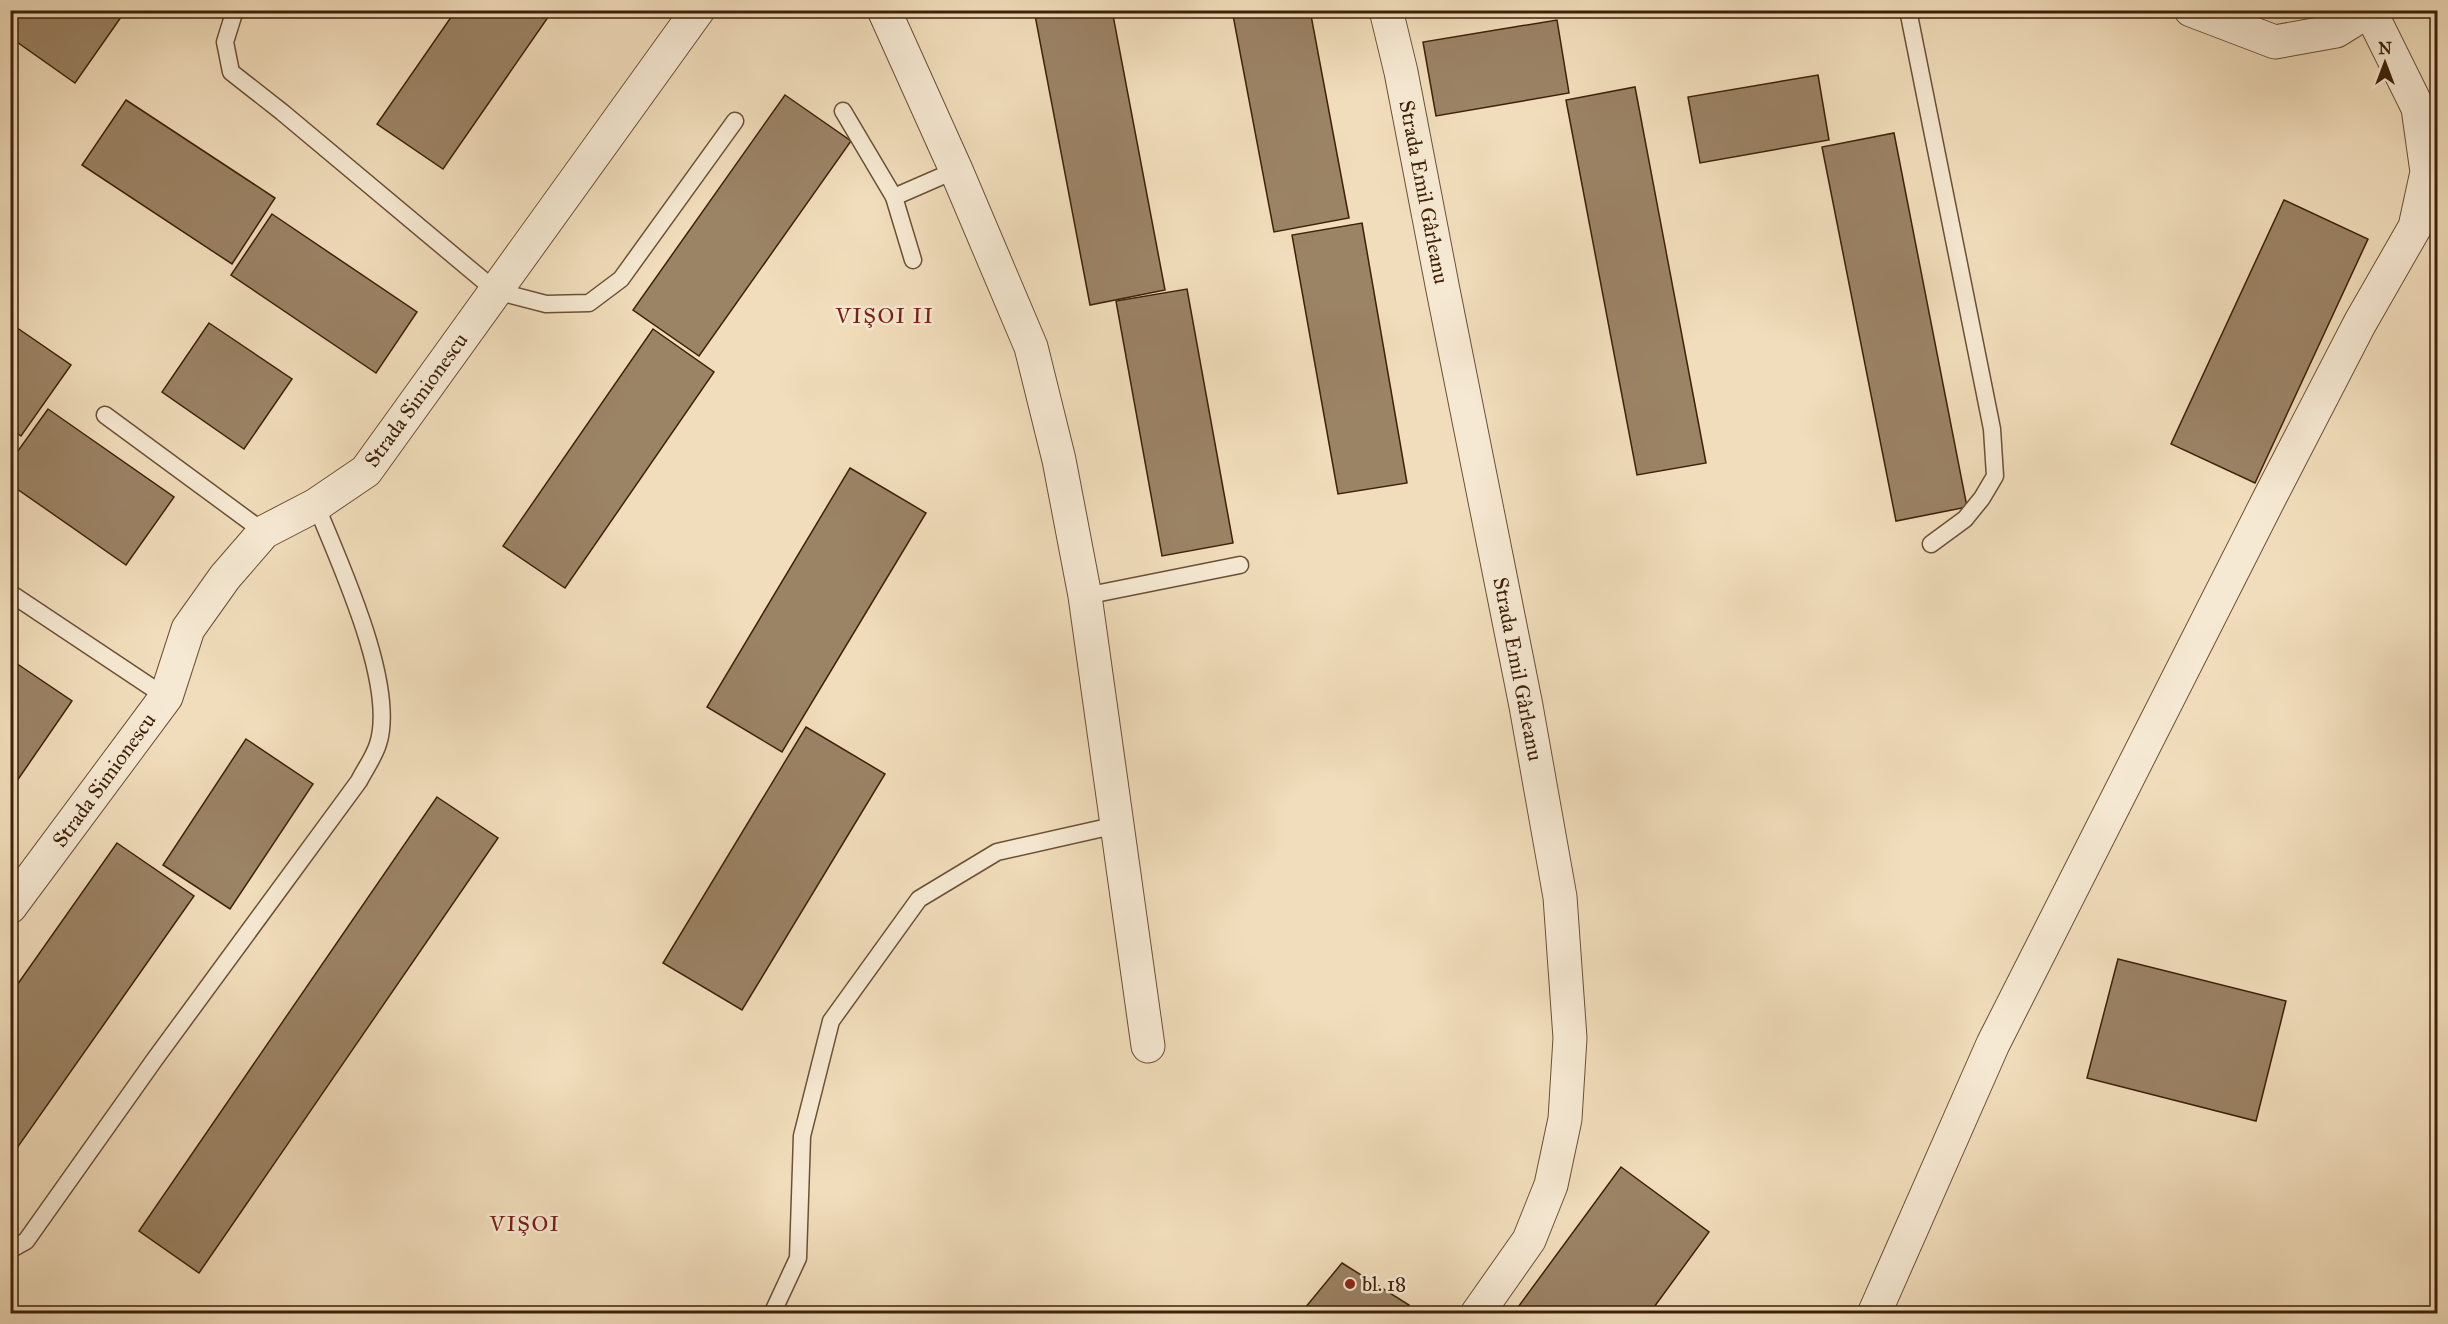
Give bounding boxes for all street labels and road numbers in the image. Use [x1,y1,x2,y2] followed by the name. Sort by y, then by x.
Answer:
[1393,98,1455,286] street label: Strada Emil Gârleanu
[358,328,474,472] street label: Strada Simionescu
[1487,575,1549,763] street label: Strada Emil Gârleanu
[46,708,162,852] street label: Strada Simionescu

